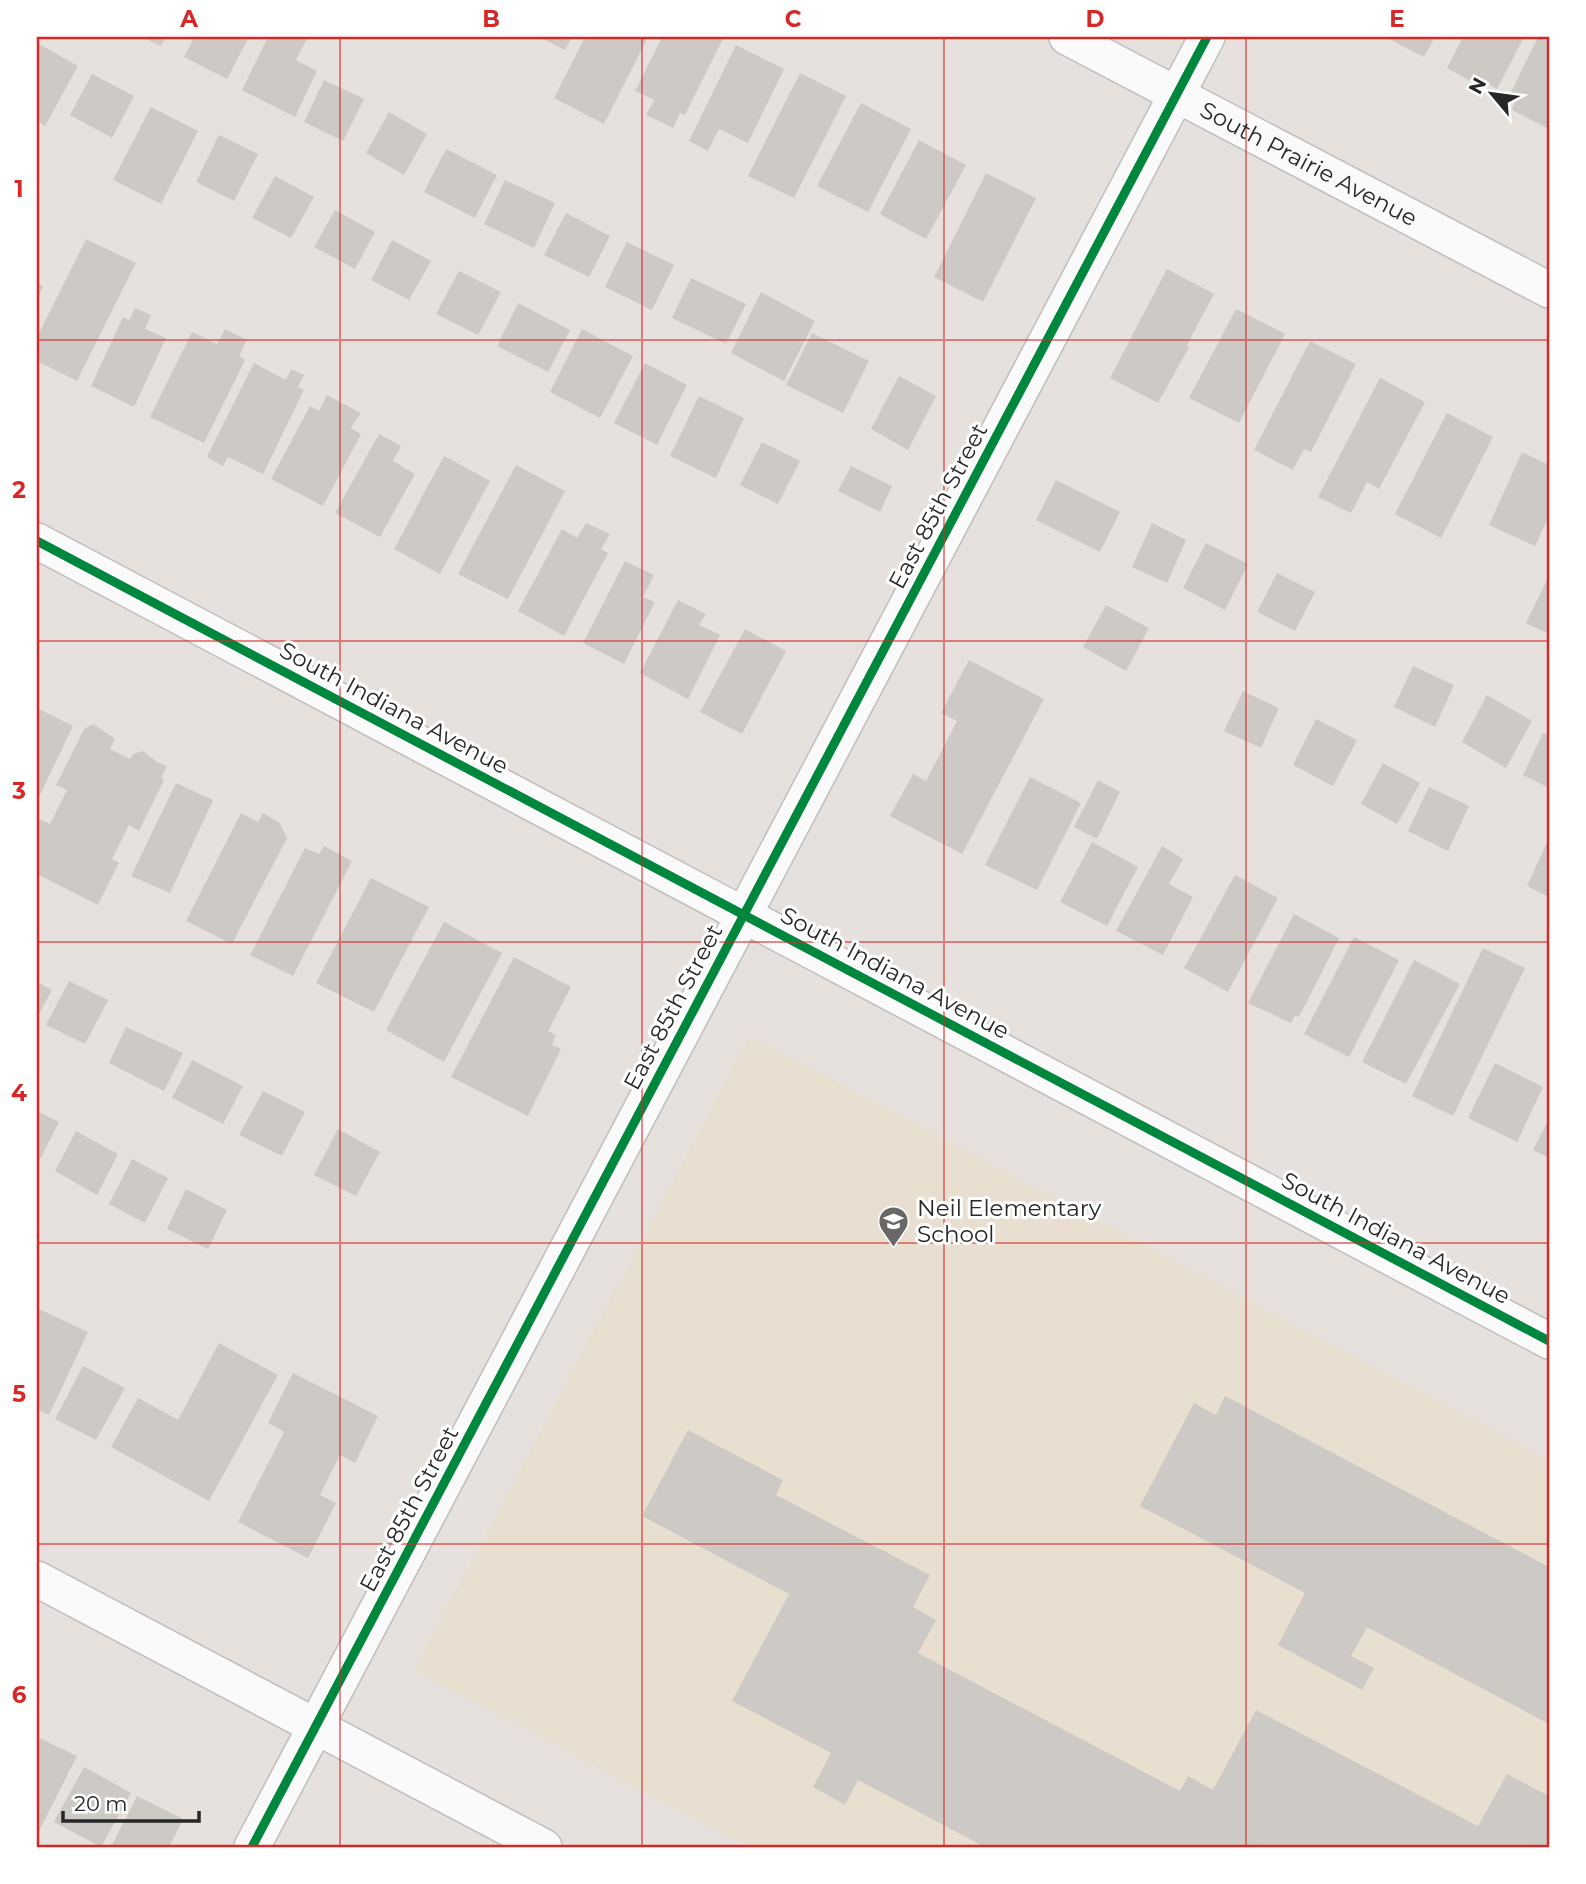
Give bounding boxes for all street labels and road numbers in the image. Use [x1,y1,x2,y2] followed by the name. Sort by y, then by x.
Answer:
[1195,95,1422,232] street label: South Prairie Avenue
[883,418,993,594] street label: East 85th Street
[275,636,513,780] street label: South Indiana Avenue
[776,901,1014,1045] street label: South Indiana Avenue
[618,919,728,1095] street label: East 85th Street
[1277,1166,1515,1310] street label: South Indiana Avenue
[354,1421,464,1597] street label: East 85th Street

